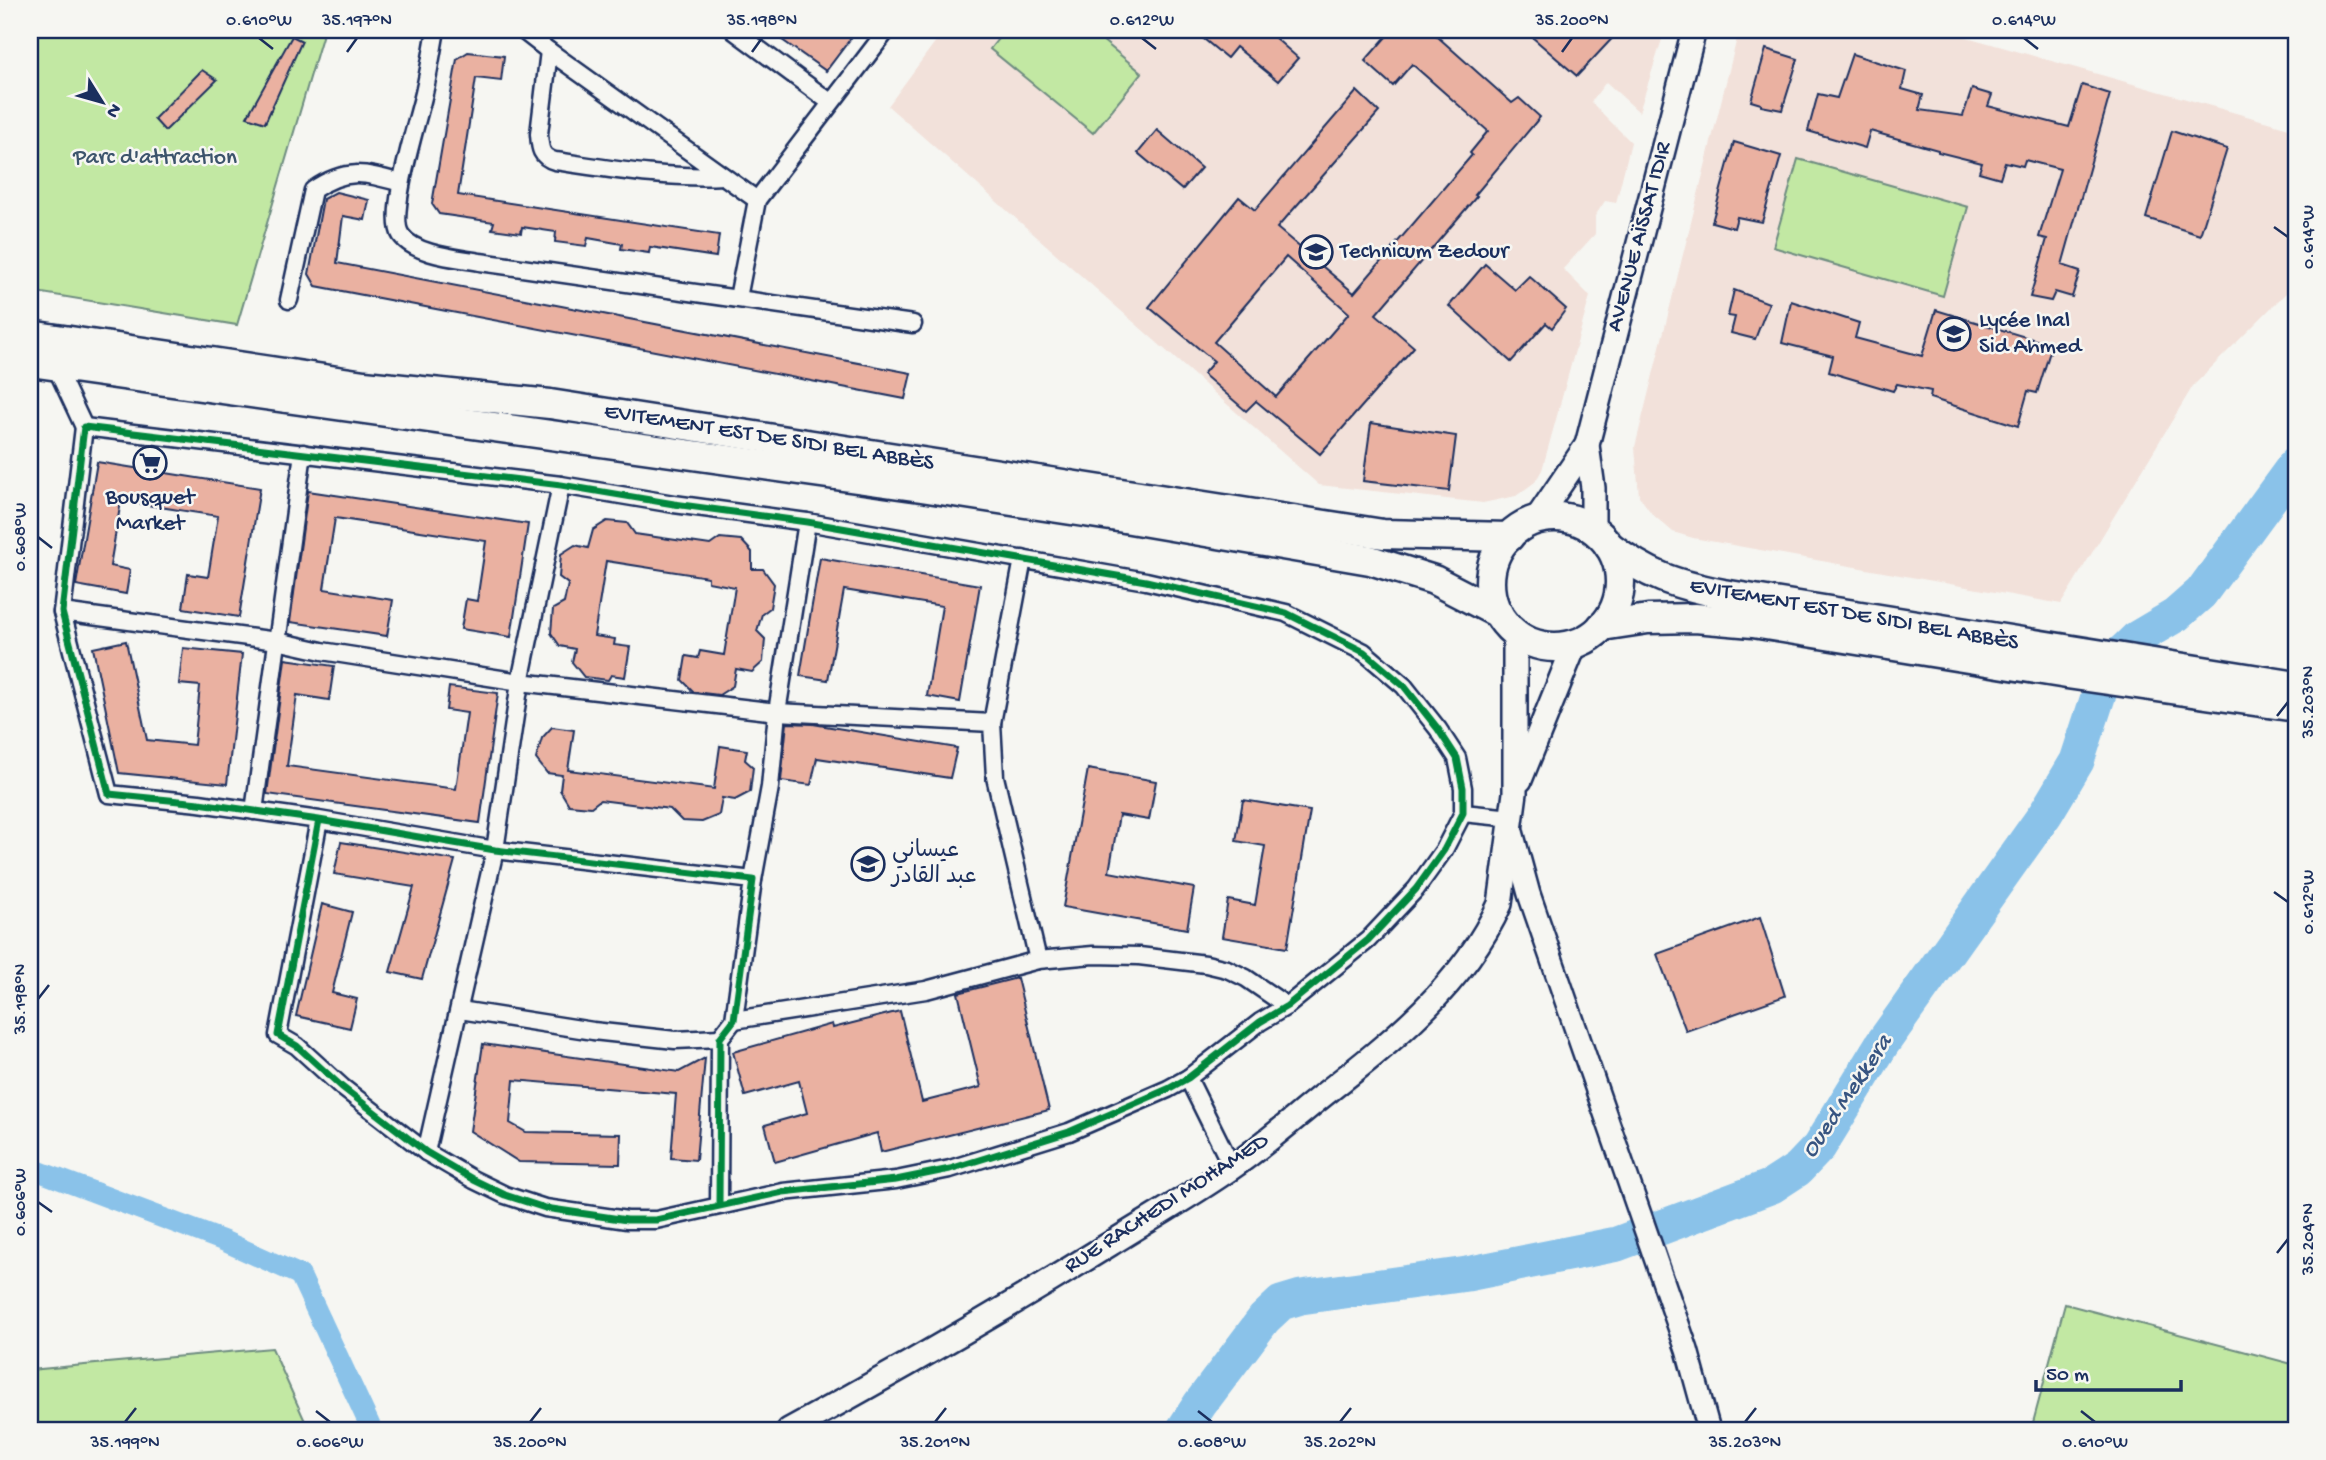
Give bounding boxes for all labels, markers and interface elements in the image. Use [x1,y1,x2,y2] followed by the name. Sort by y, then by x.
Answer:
[226,11,292,32] text: 0.610°W
[321,11,392,32] text: 35.197°N
[726,11,797,32] text: 35.198°N
[1110,11,1174,32] text: 0.612°W
[1534,11,1609,32] text: 35.200°N
[1992,11,2056,32] text: 0.614°W
[66,66,136,136] north arrow
[100,98,126,122] text: N
[1602,138,1679,335] street label: AVENUE AÏSSAT IDIR
[72,145,237,172] park label: Parc d'attraction
[2299,205,2320,269] text: 0.614°W
[1297,233,1335,271] school or university icon: Technicum Zedour
[1338,239,1510,266] place label: Technicum Zedour
[1979,308,2083,361] place label: Lycée Inal Sid Ahmed
[1935,315,1973,353] school or university icon: Lycée Inal Sid Ahmed
[602,399,936,477] street label: EVITEMENT EST DE SIDI BEL ABBÈS
[131,444,169,482] supermarket icon: Bousquet Market
[105,485,196,538] place label: Bousquet Market
[11,503,32,571] text: 0.608°W
[1687,573,2021,657] street label: EVITEMENT EST DE SIDI BEL ABBÈS
[2299,666,2320,739] text: 35.203°N
[890,838,977,891] place label: عيساني عبد القادر
[849,845,887,883] school or university icon: عيساني عبد القادر
[2299,870,2320,934] text: 0.612°W
[11,964,32,1035] text: 35.198°N
[1796,1028,1901,1164] water label: Oued Mekkera
[1060,1127,1275,1280] street label: RUE RACHEDI MOHAMED
[11,1168,32,1236] text: 0.606°W
[2299,1203,2320,1276] text: 35.204°N
[2036,1348,2181,1392] scale bar
[2046,1364,2089,1389] text: 50 m
[89,1433,160,1454] text: 35.199°N
[296,1433,364,1454] text: 0.606°W
[492,1433,567,1454] text: 35.200°N
[899,1433,970,1454] text: 35.201°N
[1178,1433,1246,1454] text: 0.608°W
[1303,1433,1376,1454] text: 35.202°N
[1708,1433,1781,1454] text: 35.203°N
[2062,1433,2128,1454] text: 0.610°W

